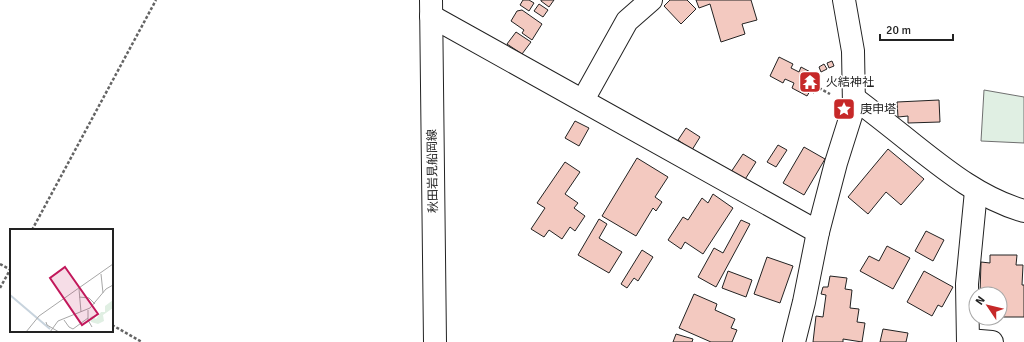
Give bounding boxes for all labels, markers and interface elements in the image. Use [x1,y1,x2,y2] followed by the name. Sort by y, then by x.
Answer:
[880,16,953,42] scale bar
[886,23,911,38] text: 20 m
[797,69,823,95] temple icon: 火結神社
[826,75,874,90] place label: 火結神社
[831,96,857,122] place icon: 庚申塔
[860,102,896,117] place label: 庚申塔
[425,129,441,213] street label: 秋田岩見船岡線
[10,229,113,332] inset map
[968,286,1008,326] north arrow
[973,294,988,307] text: N

